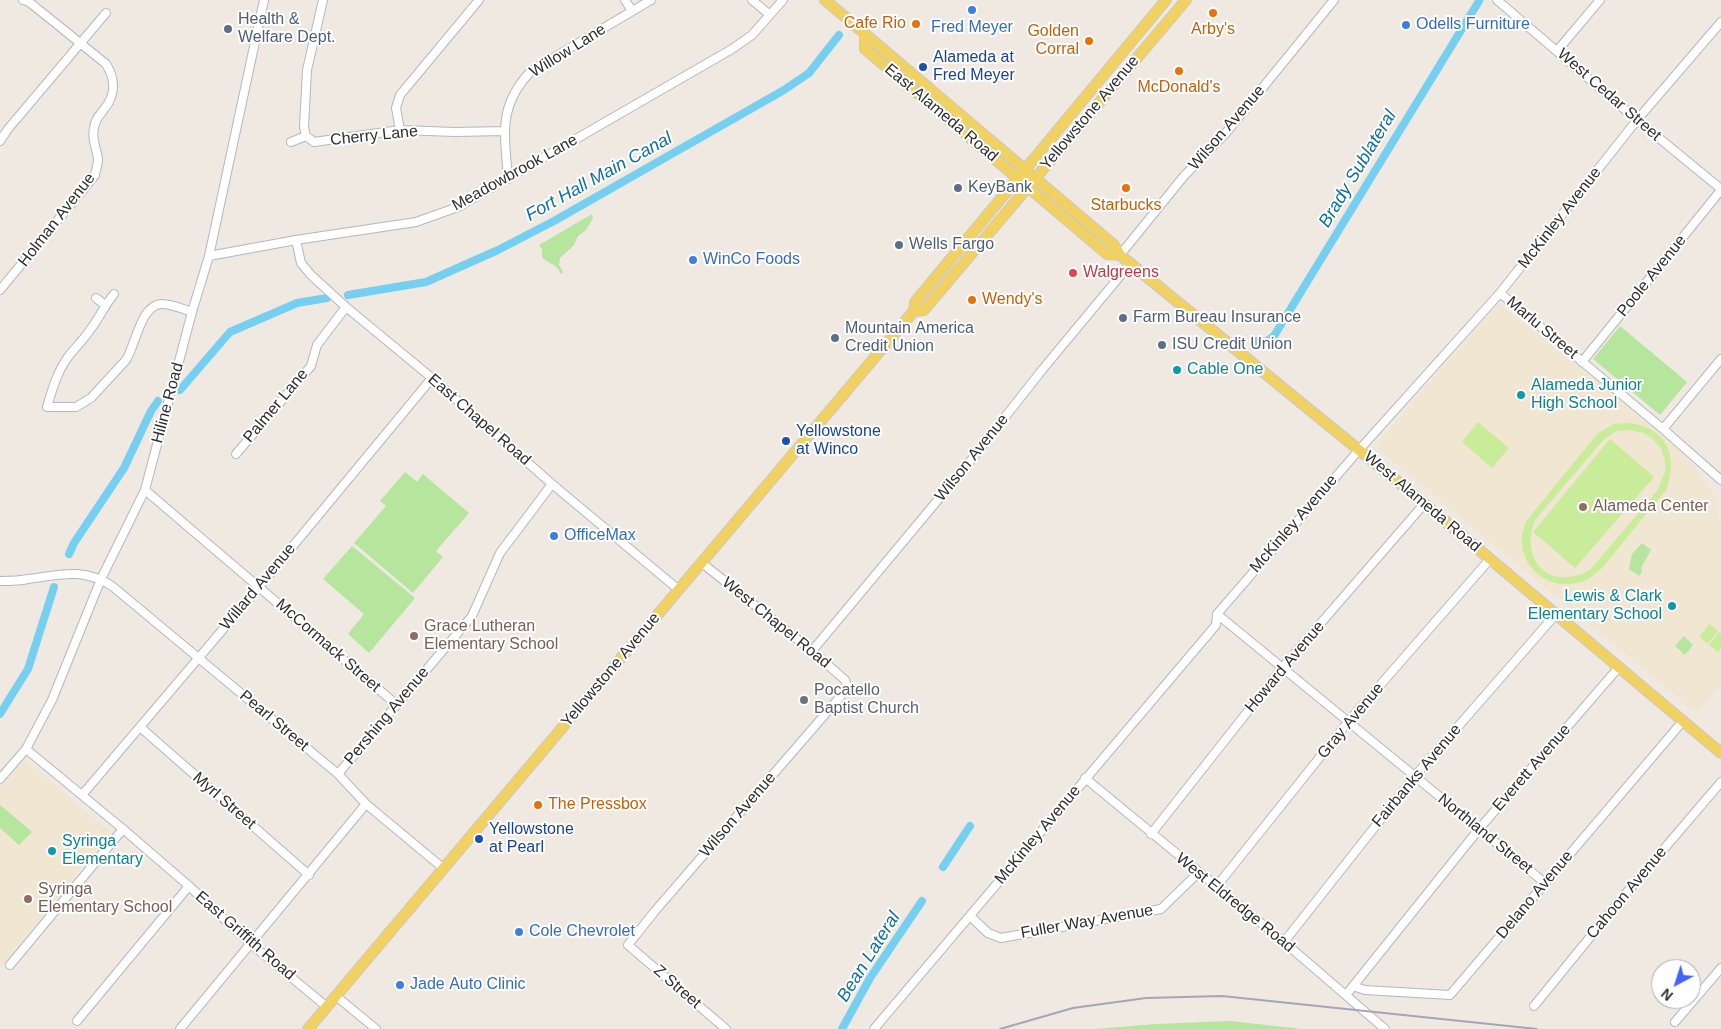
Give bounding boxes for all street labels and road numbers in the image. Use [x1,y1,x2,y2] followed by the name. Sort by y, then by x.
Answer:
[526,20,610,82] street label: Willow Lane
[1553,45,1665,145] street label: West Cedar Street
[1037,52,1143,174] street label: Yellowstone Avenue
[880,60,1002,166] street label: East Alameda Road
[1185,82,1269,174] street label: Wilson Avenue
[329,122,419,150] street label: Cherry Lane
[449,131,581,215] street label: Meadowbrook Lane
[1514,163,1606,273] street label: McKinley Avenue
[14,169,100,271] street label: Holman Avenue
[1613,231,1691,321] street label: Poole Avenue
[1502,293,1582,363] street label: Marlu Street
[148,361,188,445] street label: Hiline Road
[239,365,313,447] street label: Palmer Lane
[424,370,534,470] street label: East Chapel Road
[931,411,1013,505] street label: Wilson Avenue
[1360,448,1484,556] street label: West Alameda Road
[1246,471,1342,577] street label: McKinley Avenue
[216,540,300,634] street label: Willard Avenue
[718,573,834,673] street label: West Chapel Road
[272,595,384,697] street label: McCormack Street
[558,609,664,731] street label: Yellowstone Avenue
[1241,617,1329,717] street label: Howard Avenue
[341,663,433,769] street label: Pershing Avenue
[1314,679,1388,763] street label: Gray Avenue
[235,686,313,756] street label: Pearl Street
[1368,721,1466,831] street label: Fairbanks Avenue
[1489,721,1575,815] street label: Everett Avenue
[189,768,259,834] street label: Myrl Street
[696,769,780,861] street label: Wilson Avenue
[991,782,1085,888] street label: McKinley Avenue
[1434,790,1536,878] street label: Northland Street
[1583,843,1671,943] street label: Cahoon Avenue
[1493,847,1577,943] street label: Delano Avenue
[1172,849,1298,957] street label: West Eldredge Road
[191,887,299,985] street label: East Griffith Road
[1019,901,1155,943] street label: Fuller Way Avenue
[649,961,705,1013] street label: Z Street

